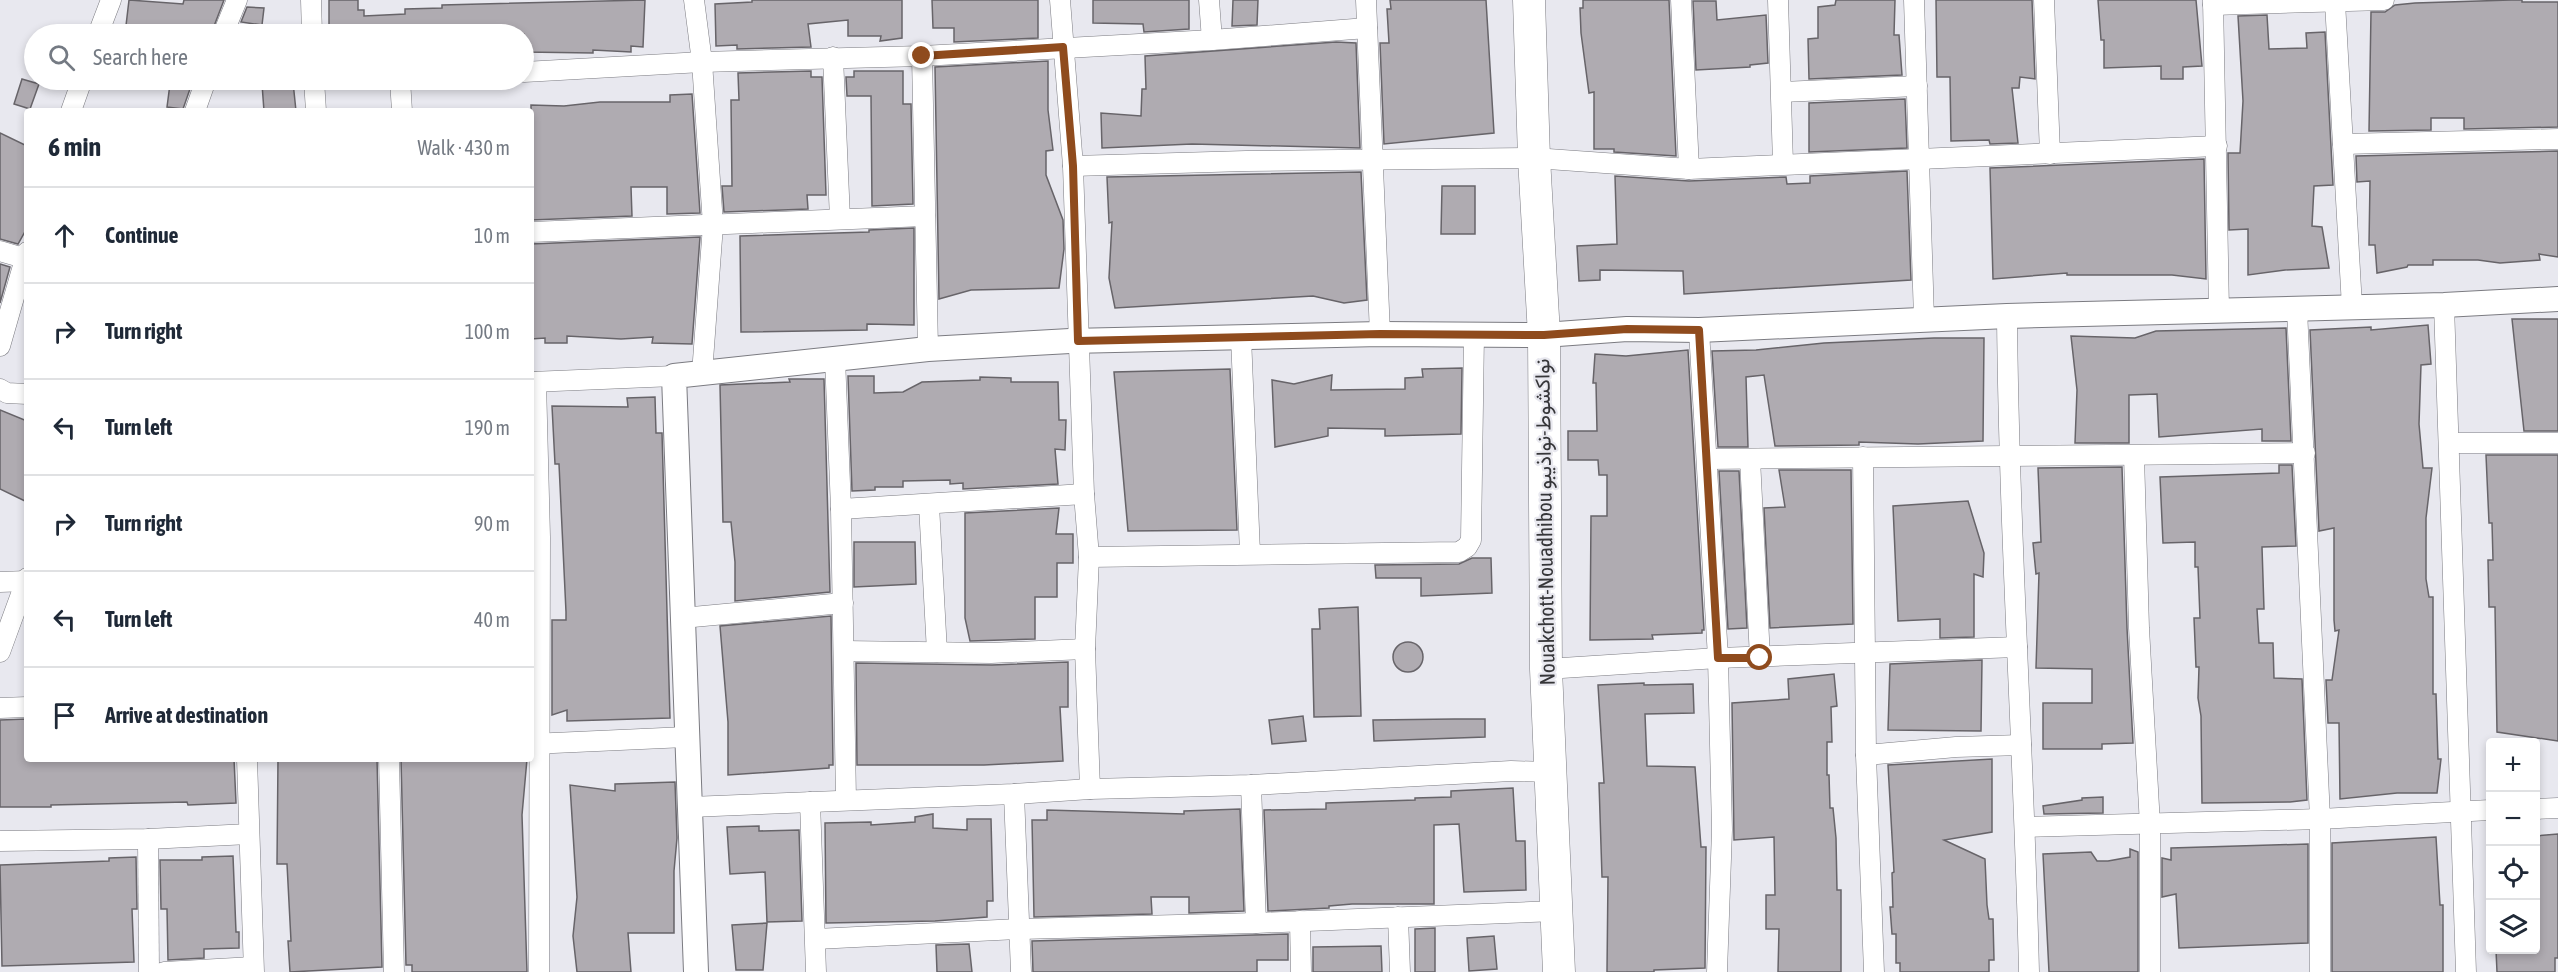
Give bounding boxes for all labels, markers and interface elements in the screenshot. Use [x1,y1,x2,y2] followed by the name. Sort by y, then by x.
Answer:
[24,24,534,90] search box
[45,41,78,74] icon: search
[908,42,934,68] route end
[93,44,188,70] text: Search here
[48,132,101,162] text: 6 min
[418,136,510,159] text: Walk · 430 m
[48,219,81,252] icon: ahead
[105,222,179,248] text: Continue
[474,224,510,247] text: 10 m
[48,315,81,348] icon: right
[105,318,182,344] text: Turn right
[465,320,510,343] text: 100 m
[1529,358,1561,686] street label: Nouakchott-Nouadhibou نواكشوط-نواذيبو
[48,411,81,444] icon: left
[105,414,172,440] text: Turn left
[465,416,510,439] text: 190 m
[48,507,81,540] icon: right
[105,510,182,536] text: Turn right
[474,512,510,535] text: 90 m
[48,603,81,636] icon: left
[105,606,172,632] text: Turn left
[474,608,510,631] text: 40 m
[1746,644,1772,670] route start
[48,699,81,732] icon: arrive
[105,702,268,728] text: Arrive at destination
[2486,738,2540,954] map controls
[2486,738,2540,792] button: +
[2486,792,2540,846] button: −
[2486,846,2540,900] button: locate
[2486,900,2540,954] button: layers

